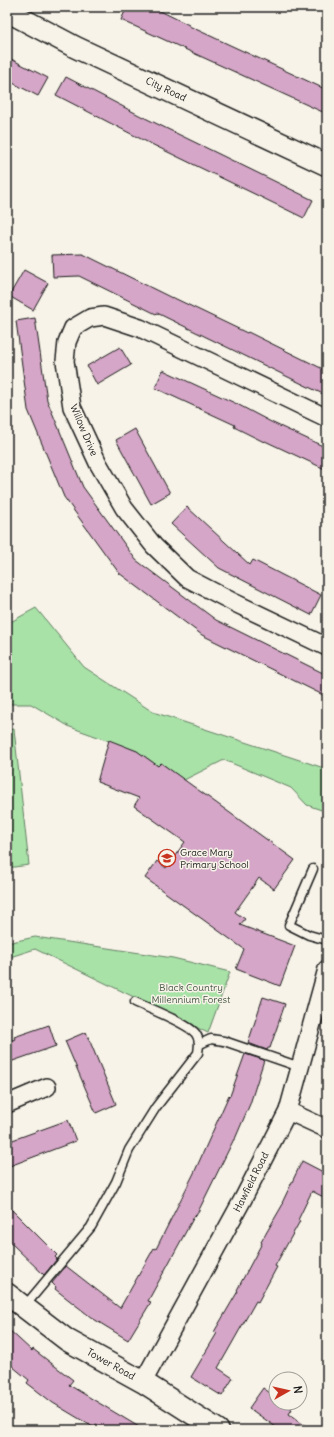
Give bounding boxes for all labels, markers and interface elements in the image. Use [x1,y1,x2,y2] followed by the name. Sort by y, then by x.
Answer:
[143,74,189,104] street label: City Road
[67,402,101,458] street label: Willow Drive
[180,846,249,871] place label: Grace Mary Primary School
[157,848,177,868] school or university icon: Grace Mary Primary School
[152,981,231,1006] park label: Black Country Millennium Forest
[230,1150,272,1214] street label: Hawfield Road
[85,1345,138,1383] street label: Tower Road
[268,1371,308,1411] north arrow
[290,1385,305,1394] text: N

